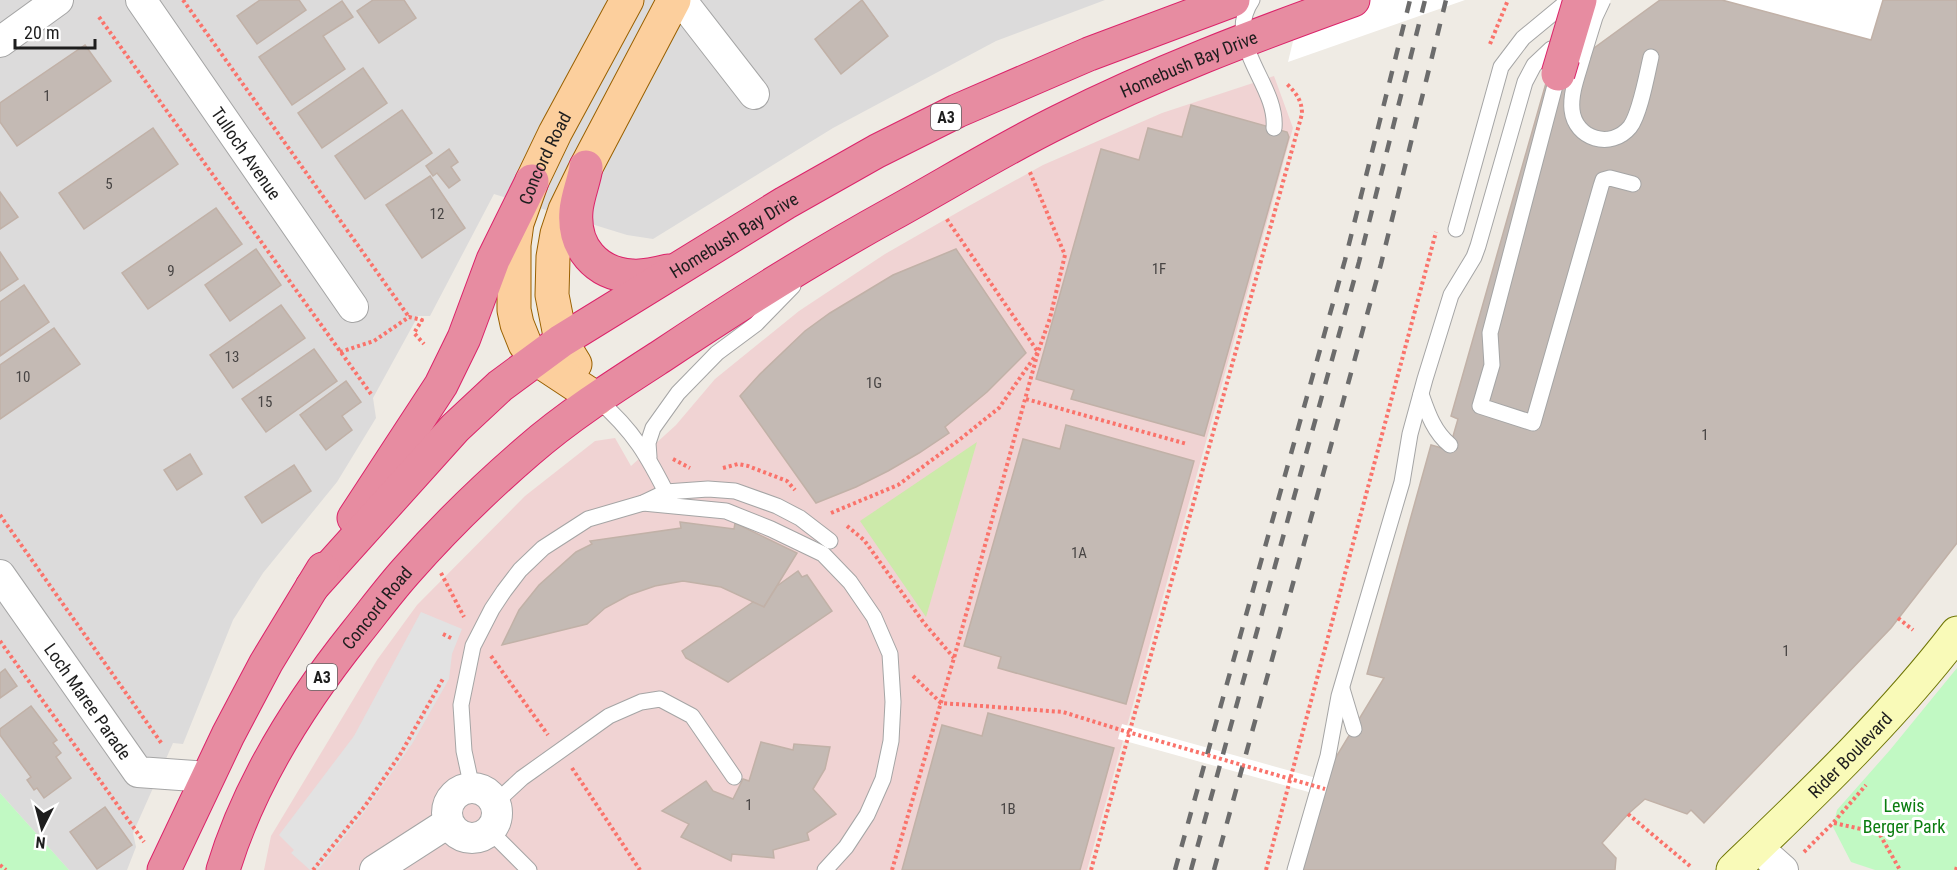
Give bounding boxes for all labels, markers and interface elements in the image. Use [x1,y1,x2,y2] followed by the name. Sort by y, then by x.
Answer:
[15,12,94,50] scale bar
[24,22,59,43] text: 20 m
[1117,26,1260,101] street label: Homebush Bay Drive
[43,87,51,105] house number: 1
[207,103,286,203] street label: Tulloch Avenue
[931,104,961,130] road number: A3
[514,108,575,207] street label: Concord Road
[105,175,113,193] house number: 5
[666,187,802,282] street label: Homebush Bay Drive
[430,205,444,223] house number: 12
[1152,260,1166,278] house number: 1F
[167,262,175,280] house number: 9
[225,348,239,366] house number: 13
[16,368,30,386] house number: 10
[866,374,882,392] house number: 1G
[258,393,272,411] house number: 15
[1701,426,1709,444] house number: 1
[1071,544,1087,562] house number: 1A
[337,562,416,653] street label: Concord Road
[40,639,136,763] street label: Loch Maree Parade
[1782,642,1790,660] house number: 1
[307,664,337,690] road number: A3
[1803,708,1896,802] street label: Rider Boulevard
[1863,795,1945,837] park label: Lewis Berger Park
[745,796,753,814] house number: 1
[12,798,72,858] north arrow
[1000,800,1016,818] house number: 1B
[35,832,46,852] text: N

